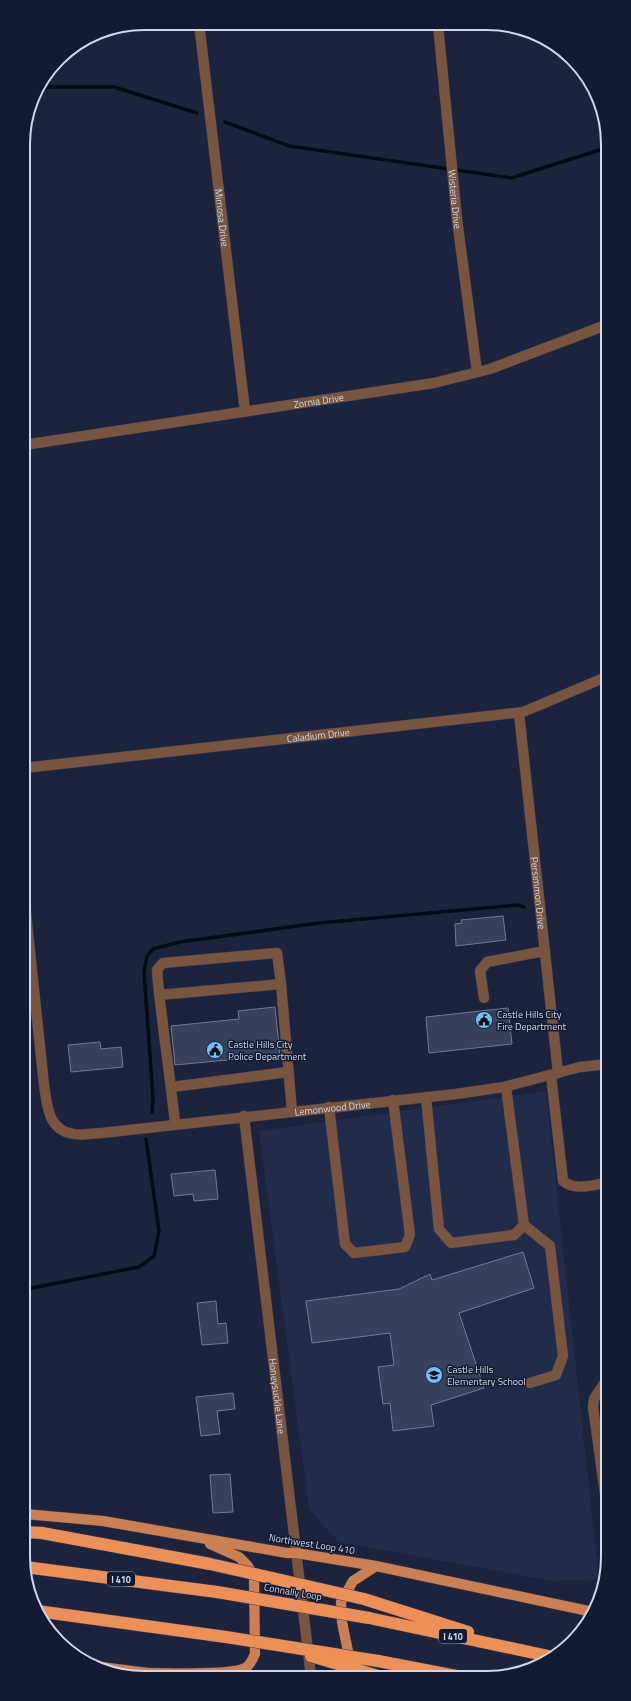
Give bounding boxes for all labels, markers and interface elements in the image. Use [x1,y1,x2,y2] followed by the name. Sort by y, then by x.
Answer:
[445,169,466,230] street label: Wisteria Drive
[211,188,233,247] street label: Mimosa Drive
[292,389,345,412] street label: Zornia Drive
[286,724,350,746] street label: Caladium Drive
[527,856,550,930] street label: Persimmon Drive
[497,1007,567,1034] place label: Castle Hills City Fire Department
[474,1010,494,1030] public building icon: Castle Hills City Fire Department
[228,1037,307,1064] place label: Castle Hills City Police Department
[205,1040,225,1060] public building icon: Castle Hills City Police Department
[294,1096,371,1119] street label: Lemonwood Drive
[266,1357,289,1435] street label: Honeysuckle Lane
[447,1362,526,1389] place label: Castle Hills Elementary School
[424,1365,444,1385] school or university icon: Castle Hills Elementary School
[268,1530,356,1558] street label: Northwest Loop 410
[107,1572,135,1586] road number: I 410
[263,1580,323,1604] street label: Connally Loop
[439,1629,467,1643] road number: I 410

